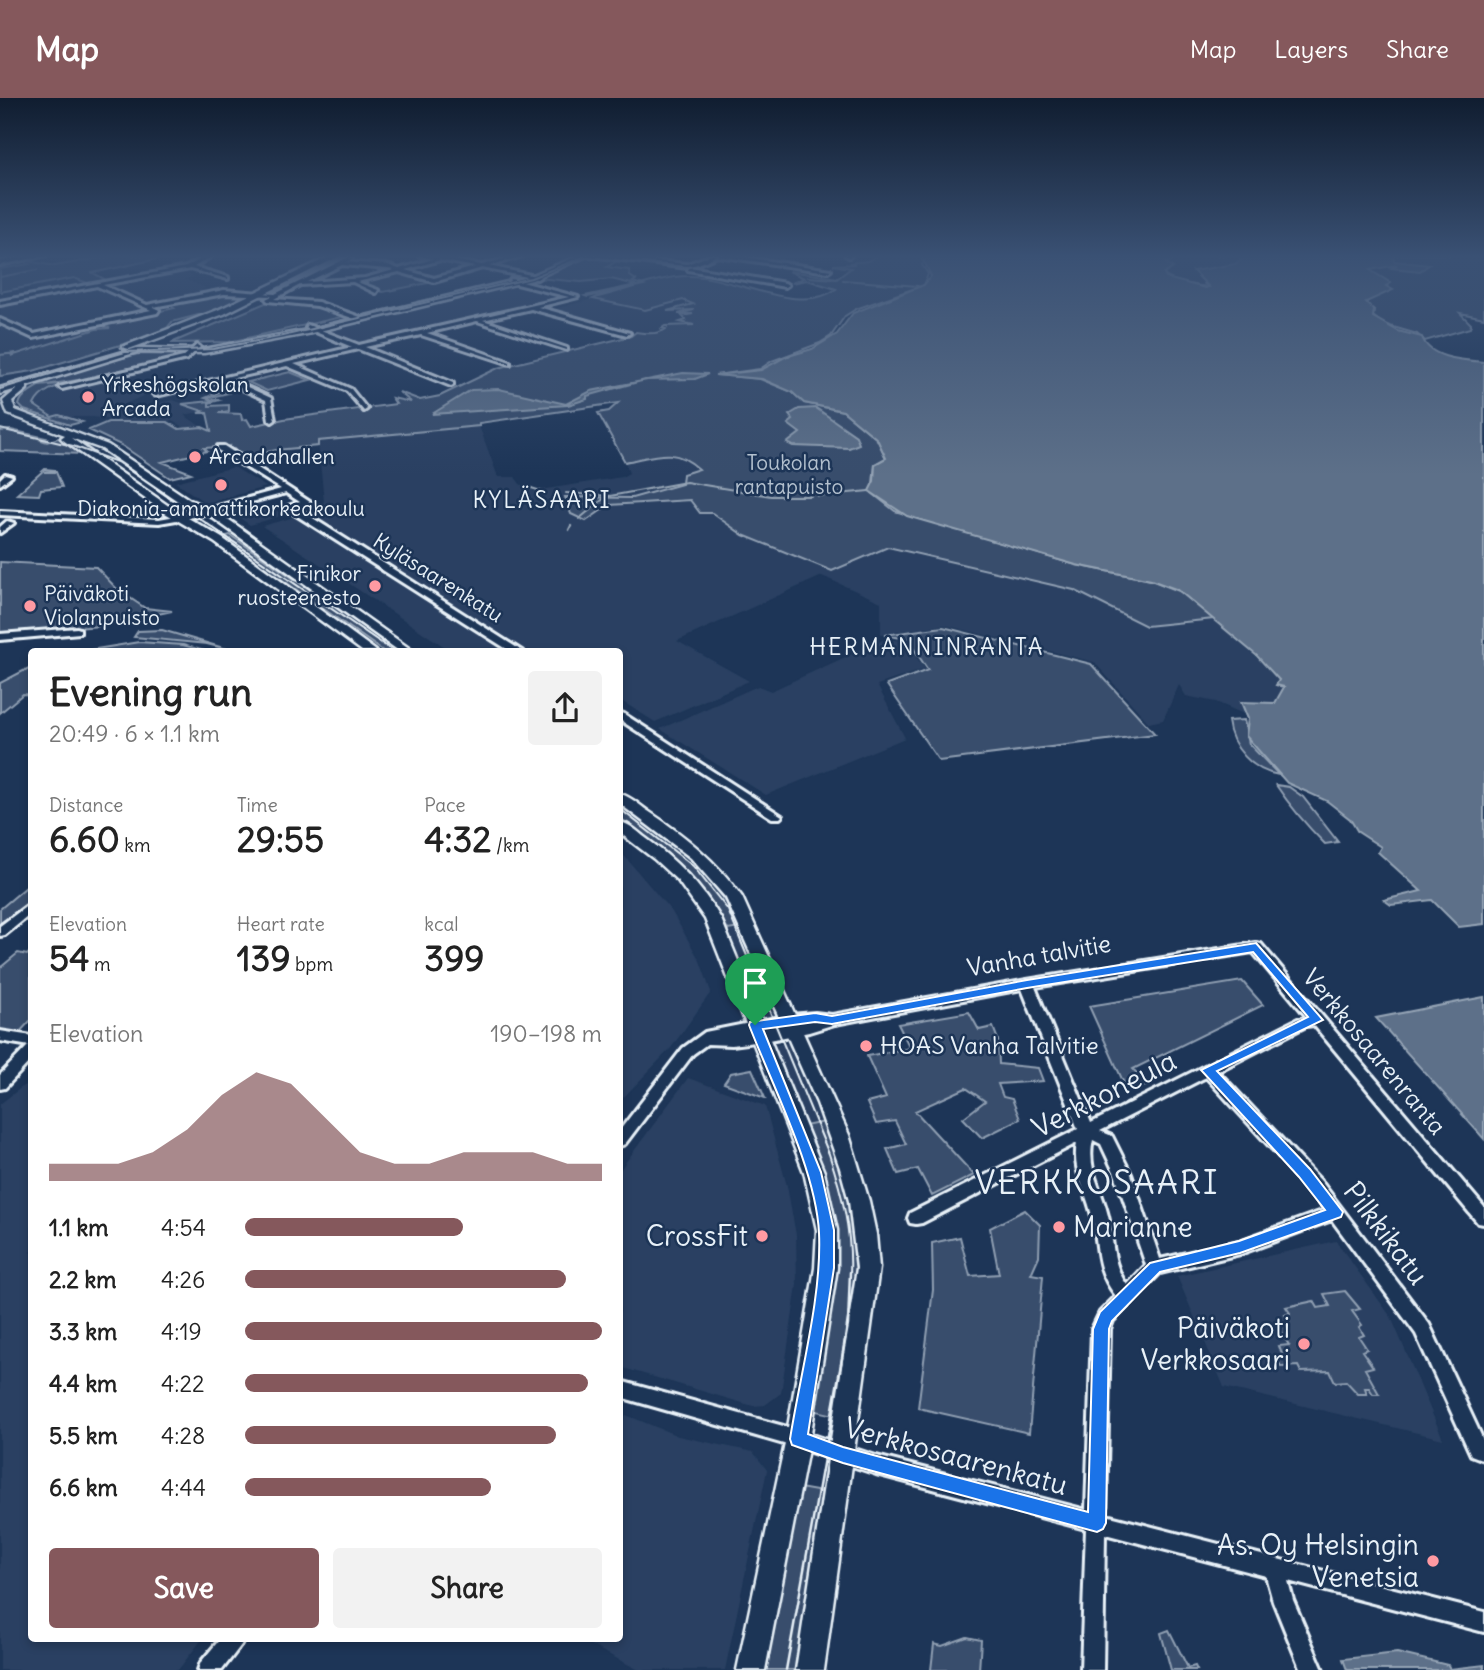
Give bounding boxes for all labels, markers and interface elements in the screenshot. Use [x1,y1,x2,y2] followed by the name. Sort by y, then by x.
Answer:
[35,28,99,70] text: Map
[1190,34,1236,64] text: Map
[1274,34,1348,64] text: Layers
[1386,34,1449,64] text: Share
[102,371,249,422] place label: Yrkeshögskolan Arcada
[80,389,96,405] marker: Yrkeshögskolan Arcada
[209,443,335,470] place label: Arcadahallen
[187,449,203,465] marker: Arcadahallen
[735,449,843,500] park label: Toukolan rantapuisto
[213,477,229,493] marker: Diakonia-ammattikorkeakoulu
[472,485,612,514] district label: KYLÄSAARI
[77,495,365,522] place label: Diakonia-ammattikorkeakoulu
[368,527,508,628] street label: Kyläsaarenkatu
[238,560,361,611] place label: Finikor ruosteenesto
[367,578,383,594] marker: Finikor ruosteenesto
[44,580,160,631] place label: Päiväkoti Violanpuisto
[22,598,38,614] marker: Päiväkoti Violanpuisto
[810,632,1044,661] district label: HERMANNINRANTA
[49,669,252,716] text: Evening run
[528,671,602,745] button: share
[49,719,220,748] text: 20:49 · 6 × 1.1 km
[49,793,123,817] text: Distance
[237,793,278,817] text: Time
[424,793,466,817] text: Pace
[49,817,120,861] text: 6.60
[237,817,324,861] text: 29:55
[424,817,492,861] text: 4:32
[120,833,151,857] text: km
[492,833,529,857] text: /km
[49,912,127,936] text: Elevation
[237,912,325,936] text: Heart rate
[424,912,459,936] text: kcal
[965,928,1113,982] street label: Vanha talvitie
[49,936,89,980] text: 54
[237,936,291,980] text: 139
[424,936,484,980] text: 399
[89,952,111,976] text: m
[291,952,333,976] text: bpm
[725,953,785,1025] pin
[1297,962,1453,1140] street label: Verkkosaarenranta
[736,964,774,1002] icon: arrive
[49,1019,143,1048] text: Elevation
[490,1019,602,1048] text: 190–198 m
[880,1030,1099,1060] place label: HOAS Vanha Talvitie
[858,1038,874,1054] marker: HOAS Vanha Talvitie
[1026,1042,1182,1146] street label: Verkkoneula
[975,1161,1219,1203] district label: VERKKOSAARI
[1335,1174,1437,1292] street label: Pilkkikatu
[1073,1209,1193,1245] place label: Marianne
[49,1213,108,1242] text: 1.1 km
[161,1213,206,1242] text: 4:54
[646,1218,748,1254] place label: CrossFit
[1051,1219,1067,1235] marker: Marianne
[754,1228,770,1244] marker: CrossFit
[49,1265,116,1294] text: 2.2 km
[161,1265,205,1294] text: 4:26
[1141,1310,1290,1378] place label: Päiväkoti Verkkosaari
[49,1317,117,1346] text: 3.3 km
[161,1317,202,1346] text: 4:19
[1296,1336,1312,1352] marker: Päiväkoti Verkkosaari
[49,1369,117,1398] text: 4.4 km
[161,1369,205,1398] text: 4:22
[841,1409,1071,1503] street label: Verkkosaarenkatu
[49,1421,118,1450] text: 5.5 km
[161,1421,205,1450] text: 4:28
[49,1473,118,1502] text: 6.6 km
[161,1473,206,1502] text: 4:44
[1217,1527,1419,1595] place label: As. Oy Helsingin Venetsia
[49,1548,319,1628] button: Save
[333,1548,602,1628] button: Share
[1425,1553,1441,1569] marker: As. Oy Helsingin Venetsia

